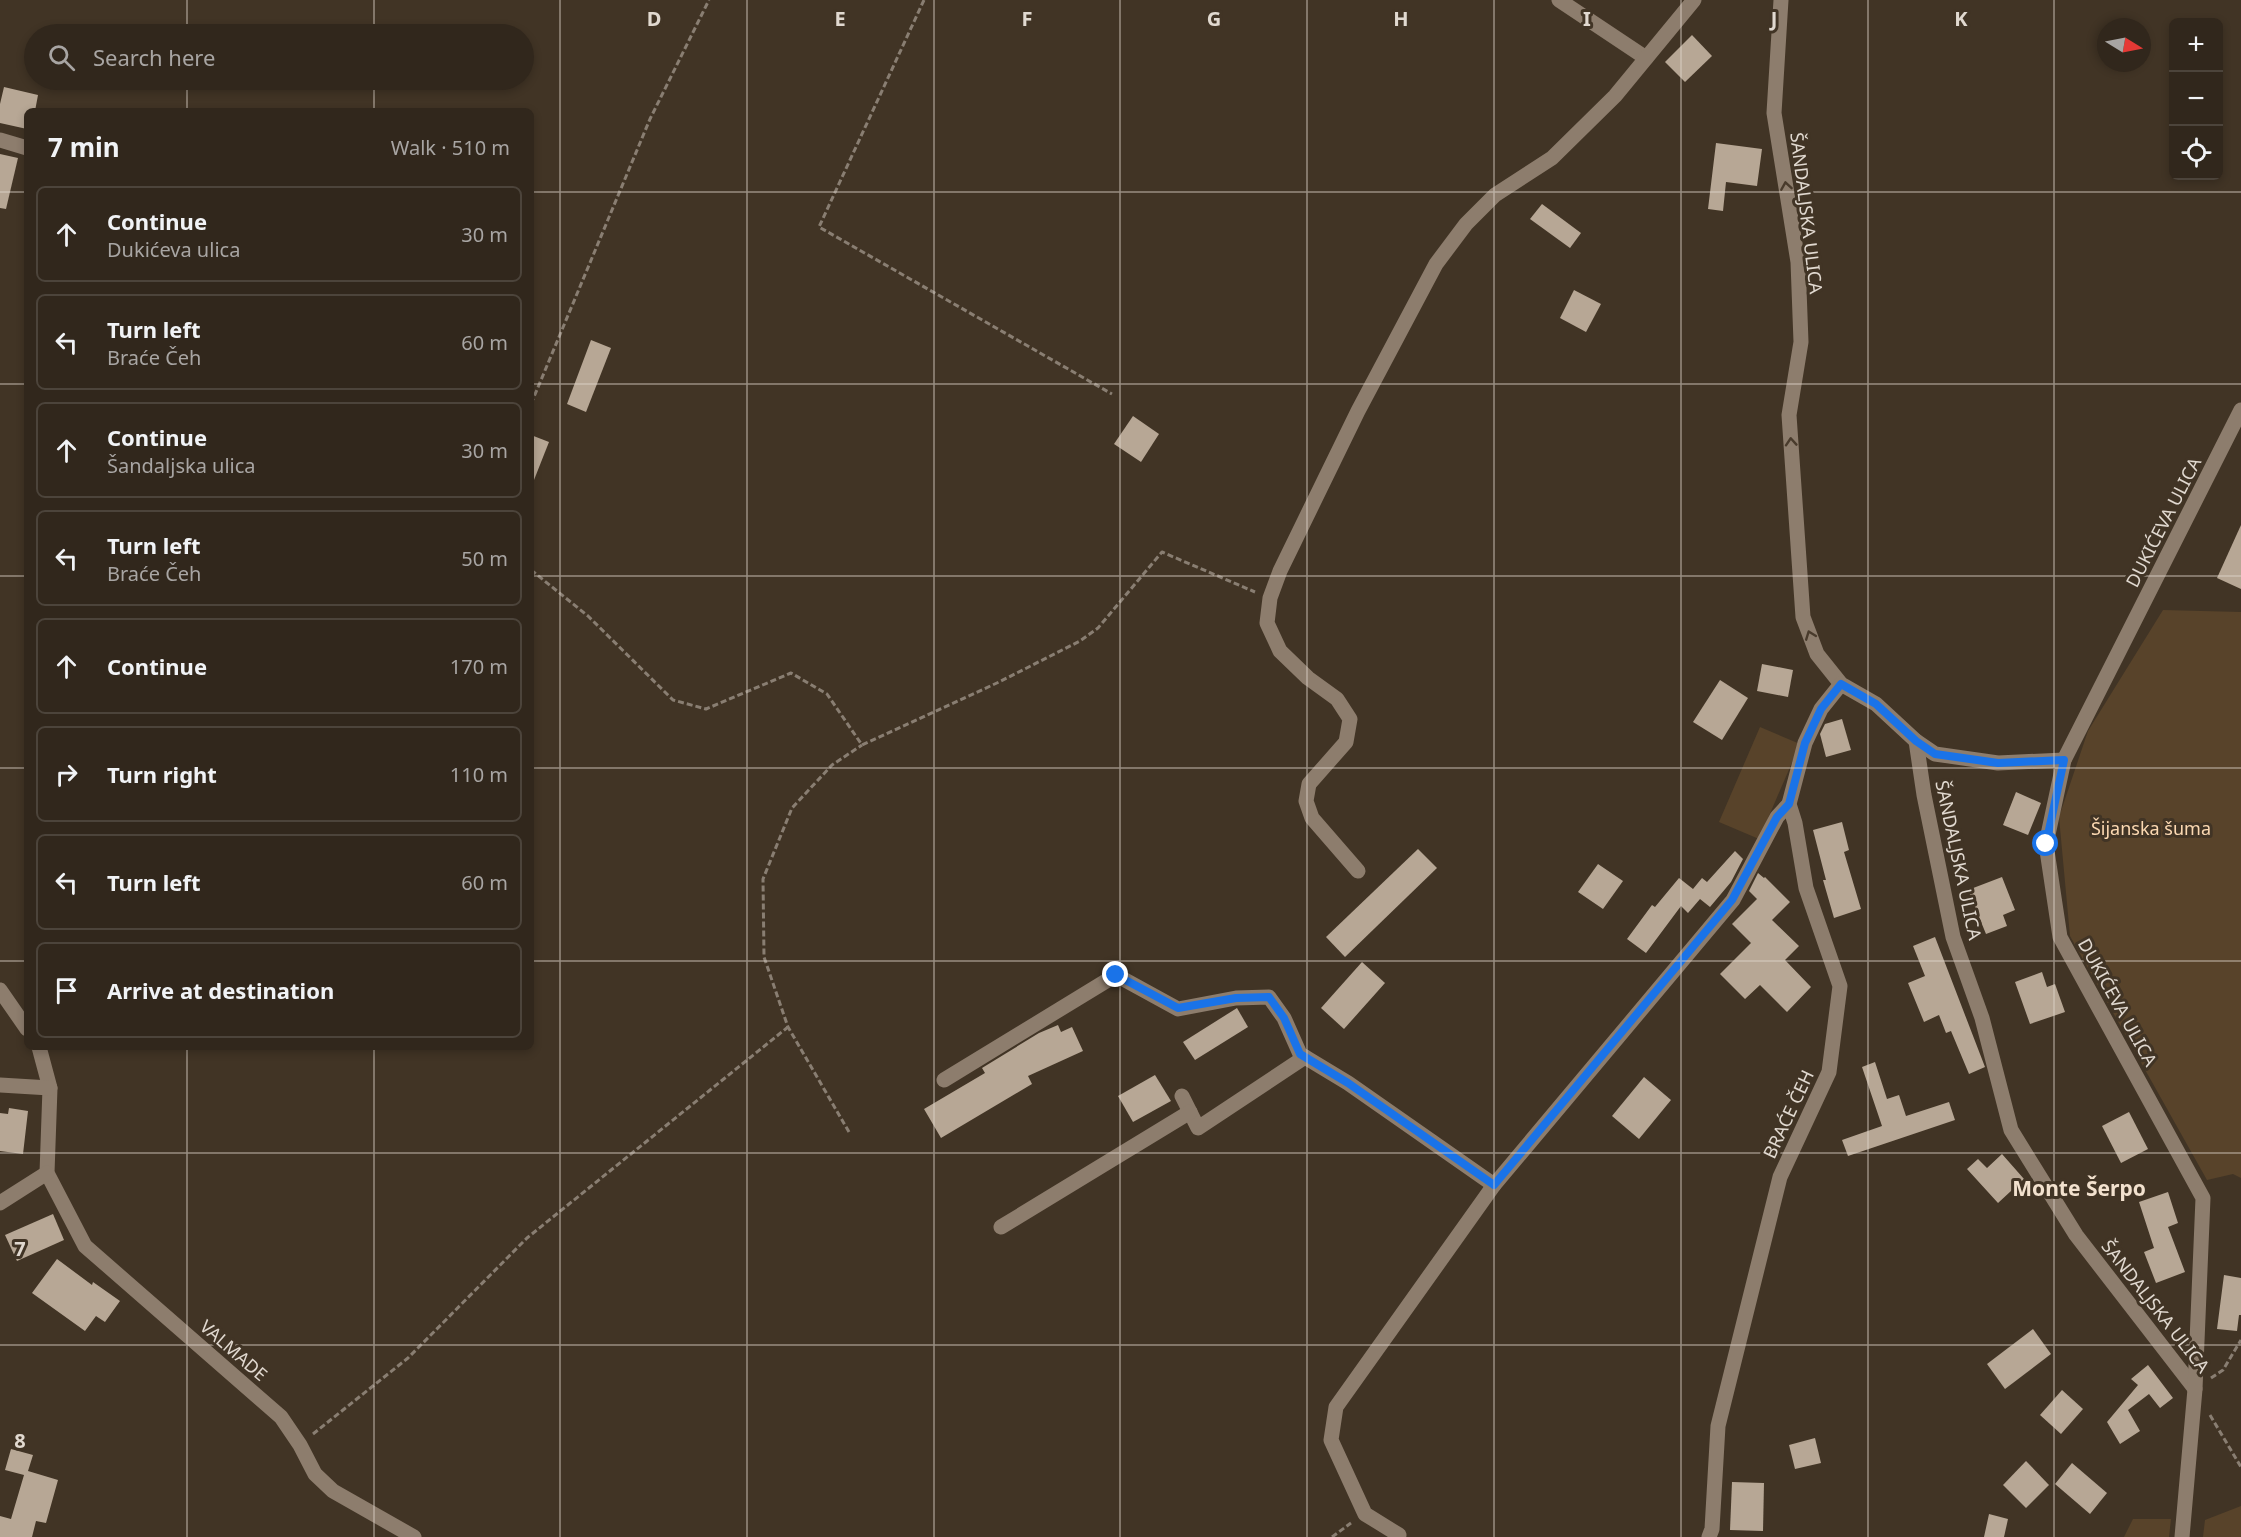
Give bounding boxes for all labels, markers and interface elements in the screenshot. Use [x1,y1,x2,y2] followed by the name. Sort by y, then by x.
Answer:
[647,5,661,32] text: D
[834,5,846,32] text: E
[1022,5,1032,32] text: F
[1207,5,1221,32] text: G
[1393,5,1409,32] text: H
[1583,5,1591,32] text: I
[1769,5,1777,32] text: J
[1954,5,1968,32] text: K
[2097,18,2151,72] north arrow
[2169,18,2223,180] map controls
[2169,18,2223,72] button: +
[24,24,534,90] search box
[45,41,78,74] icon: search
[93,42,215,72] text: Search here
[2169,72,2223,126] button: −
[2169,126,2223,180] button: locate
[48,129,120,165] text: 7 min
[1785,131,1829,296] street label: ŠANDALJSKA ULICA
[391,134,510,161] text: Walk · 510 m
[1780,182,1792,191] one-way arrow
[107,206,207,236] text: Continue
[50,218,83,251] icon: ahead
[461,221,508,248] text: 30 m
[107,236,240,263] text: Dukićeva ulica
[107,314,201,344] text: Turn left
[50,326,83,359] icon: left
[461,329,508,356] text: 60 m
[107,344,201,371] text: Braće Čeh
[107,422,207,452] text: Continue
[50,434,83,467] icon: ahead
[461,437,508,464] text: 30 m
[1785,438,1798,447] one-way arrow
[107,452,256,479] text: Šandaljska ulica
[2120,453,2206,591] street label: DUKIĆEVA ULICA
[107,530,201,560] text: Turn left
[50,542,83,575] icon: left
[461,545,508,572] text: 50 m
[107,560,201,587] text: Braće Čeh
[1805,631,1818,641] one-way arrow
[50,650,83,683] icon: ahead
[107,651,207,681] text: Continue
[450,653,508,680] text: 170 m
[50,758,83,791] icon: right
[107,759,217,789] text: Turn right
[450,761,508,788] text: 110 m
[1930,778,1988,942] street label: ŠANDALJSKA ULICA
[2091,816,2211,840] park label: Šijanska šuma
[2032,830,2058,856] route start
[50,866,83,899] icon: left
[107,867,201,897] text: Turn left
[461,869,508,896] text: 60 m
[2073,934,2163,1071] street label: DUKIĆEVA ULICA
[1102,961,1128,987] route end
[50,974,83,1007] icon: arrive
[107,975,334,1005] text: Arrive at destination
[1757,1066,1819,1162] street label: BRAĆE ČEH
[2012,1174,2146,1202] district label: Monte Šerpo
[14,1235,26,1262] text: 7
[2097,1235,2216,1378] street label: ŠANDALJSKA ULICA
[195,1314,273,1386] street label: VALMADE
[14,1427,26,1454] text: 8

